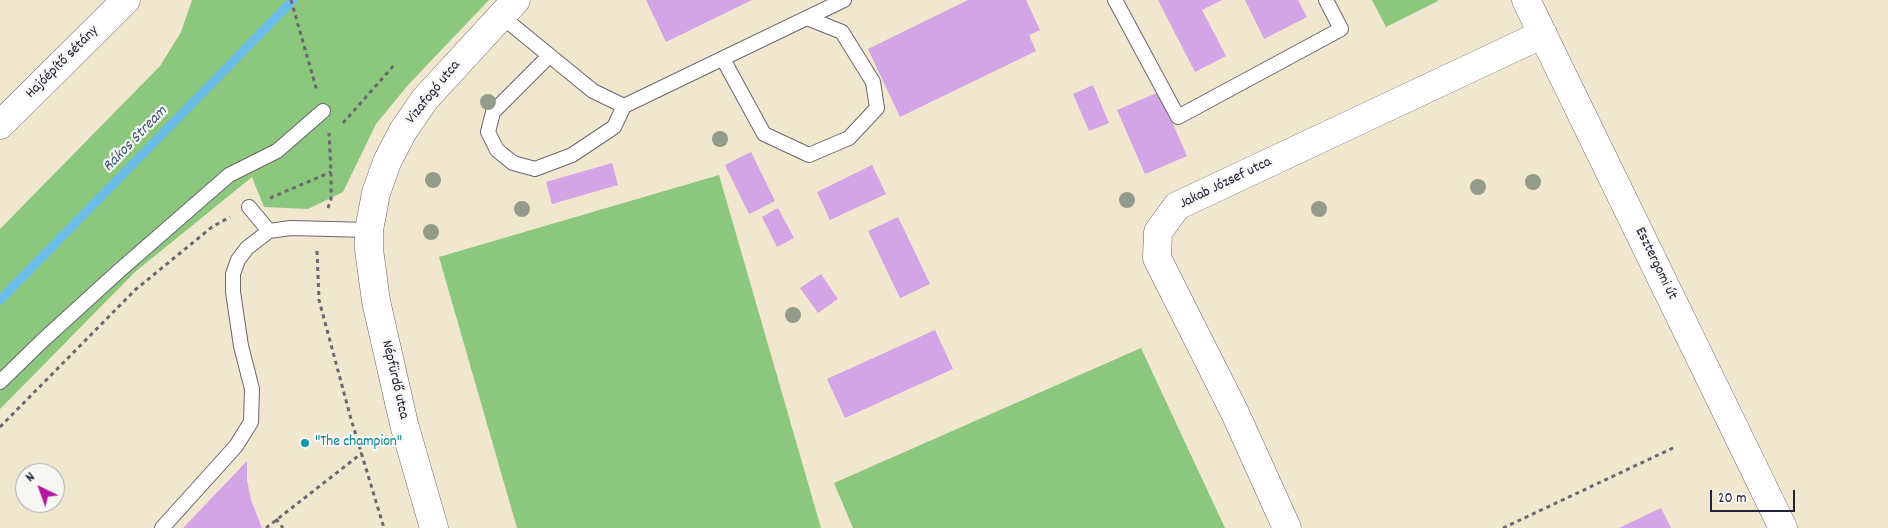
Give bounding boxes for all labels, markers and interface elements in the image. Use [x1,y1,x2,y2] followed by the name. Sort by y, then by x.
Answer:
[23,23,103,103] street label: Hajóépítő sétány
[403,58,465,128] street label: Vizafogó utca
[100,103,172,177] water label: Rákos Stream
[1177,154,1275,214] street label: Jakab József utca
[1630,225,1680,303] street label: Esztergomi út
[376,339,412,421] street label: Népfürdő utca
[315,434,402,452] place label: "The champion"
[299,437,311,449] marker: "The champion"
[15,463,65,513] north arrow
[21,468,40,487] text: N
[1713,480,1798,512] scale bar
[1718,488,1746,510] text: 20 m

